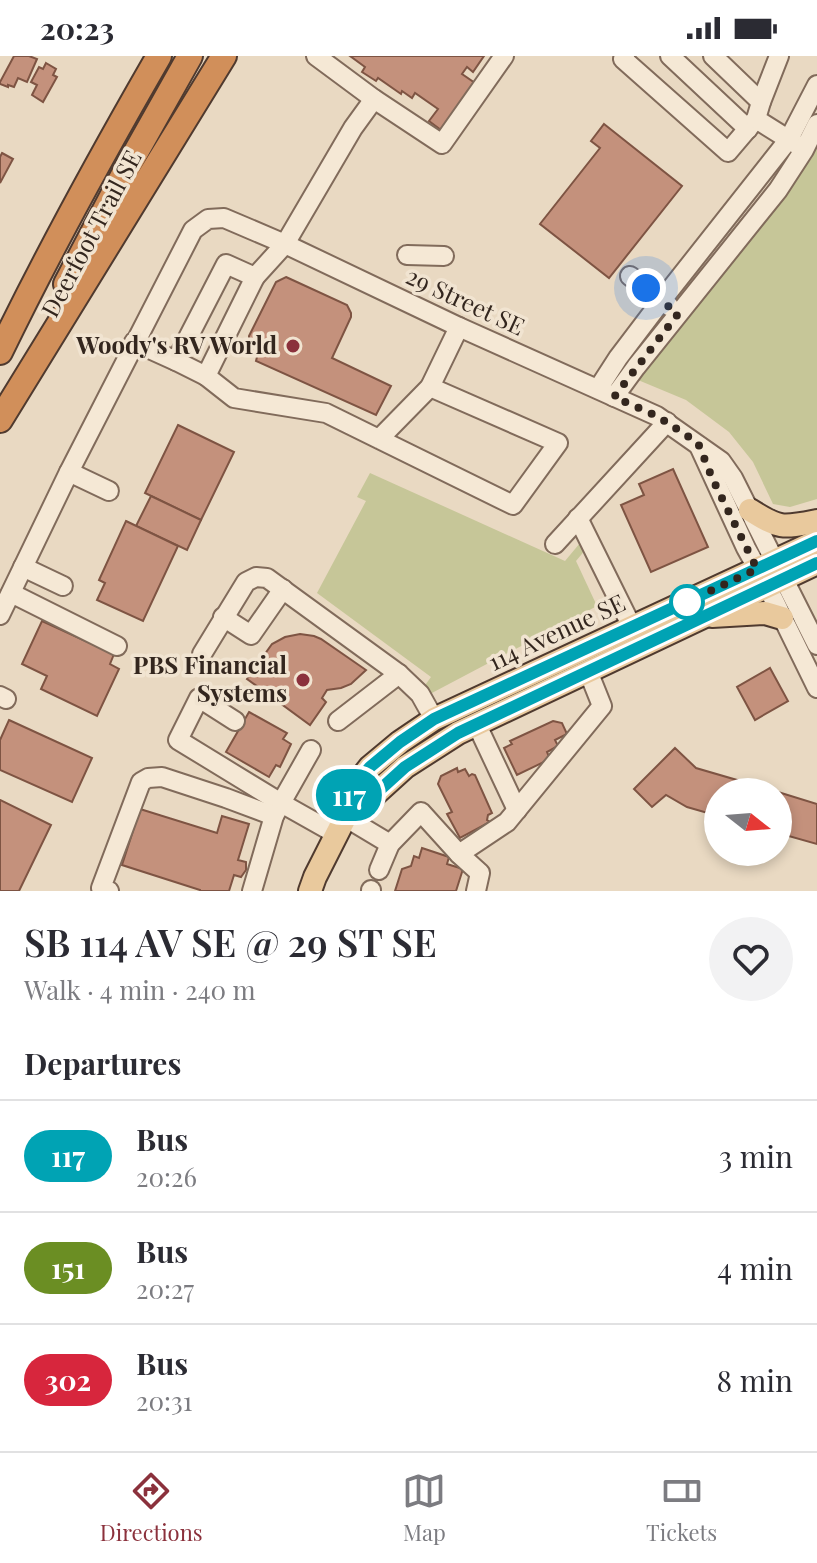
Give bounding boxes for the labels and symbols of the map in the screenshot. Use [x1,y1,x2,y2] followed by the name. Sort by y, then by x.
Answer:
[33,144,148,322] street label: Deerfoot Trail SE
[401,259,530,342] street label: 29 Street SE
[626,268,666,308] your location
[75,328,277,360] place label: Woody's RV World
[284,337,302,355] marker: Woody's RV World
[670,585,704,619] unlabelled marker
[483,586,630,677] street label: 114 Avenue SE
[133,648,288,708] place label: PBS Financial Systems
[294,671,312,689] marker: PBS Financial Systems
[303,769,395,821] line badge: 117
[704,778,792,866] north arrow

